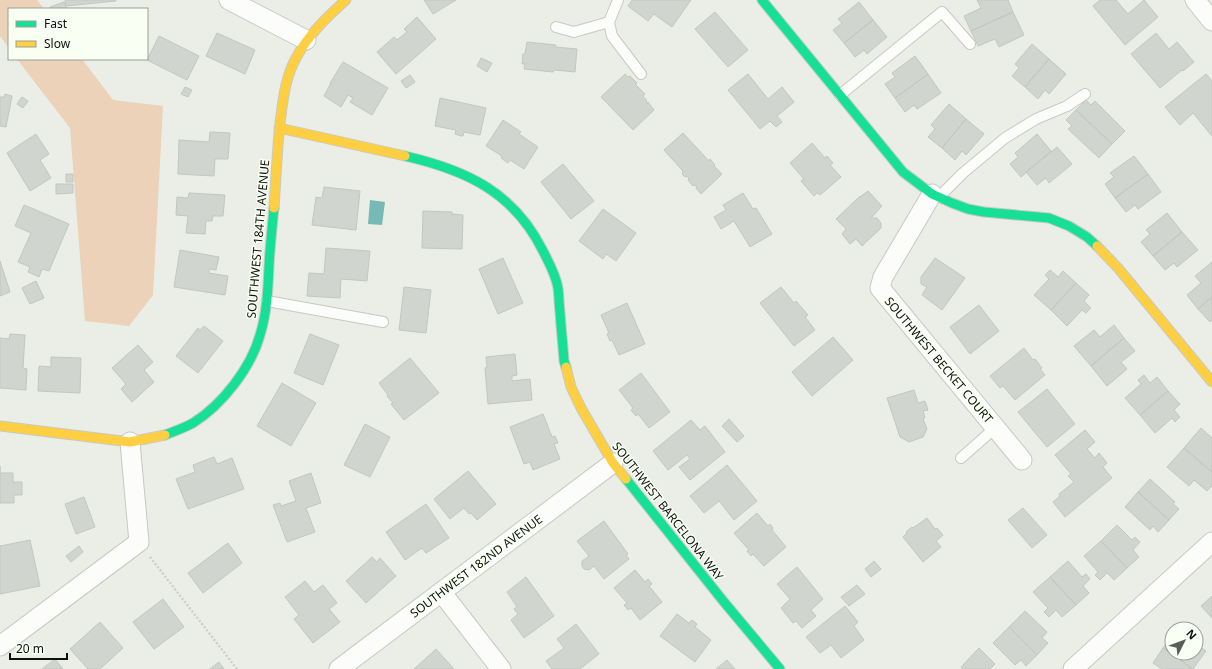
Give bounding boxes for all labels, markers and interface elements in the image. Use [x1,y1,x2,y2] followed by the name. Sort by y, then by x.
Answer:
[8,8,148,60] legend
[44,15,68,32] text: Fast
[44,35,71,52] text: Slow
[243,159,273,319] street label: SOUTHWEST 184TH AVENUE
[881,293,997,427] street label: SOUTHWEST BECKET COURT
[609,438,728,584] street label: SOUTHWEST BARCELONA WAY
[406,511,546,621] street label: SOUTHWEST 182ND AVENUE
[1164,621,1204,661] north arrow
[1183,626,1200,642] text: N
[10,635,67,661] scale bar
[16,640,44,657] text: 20 m

